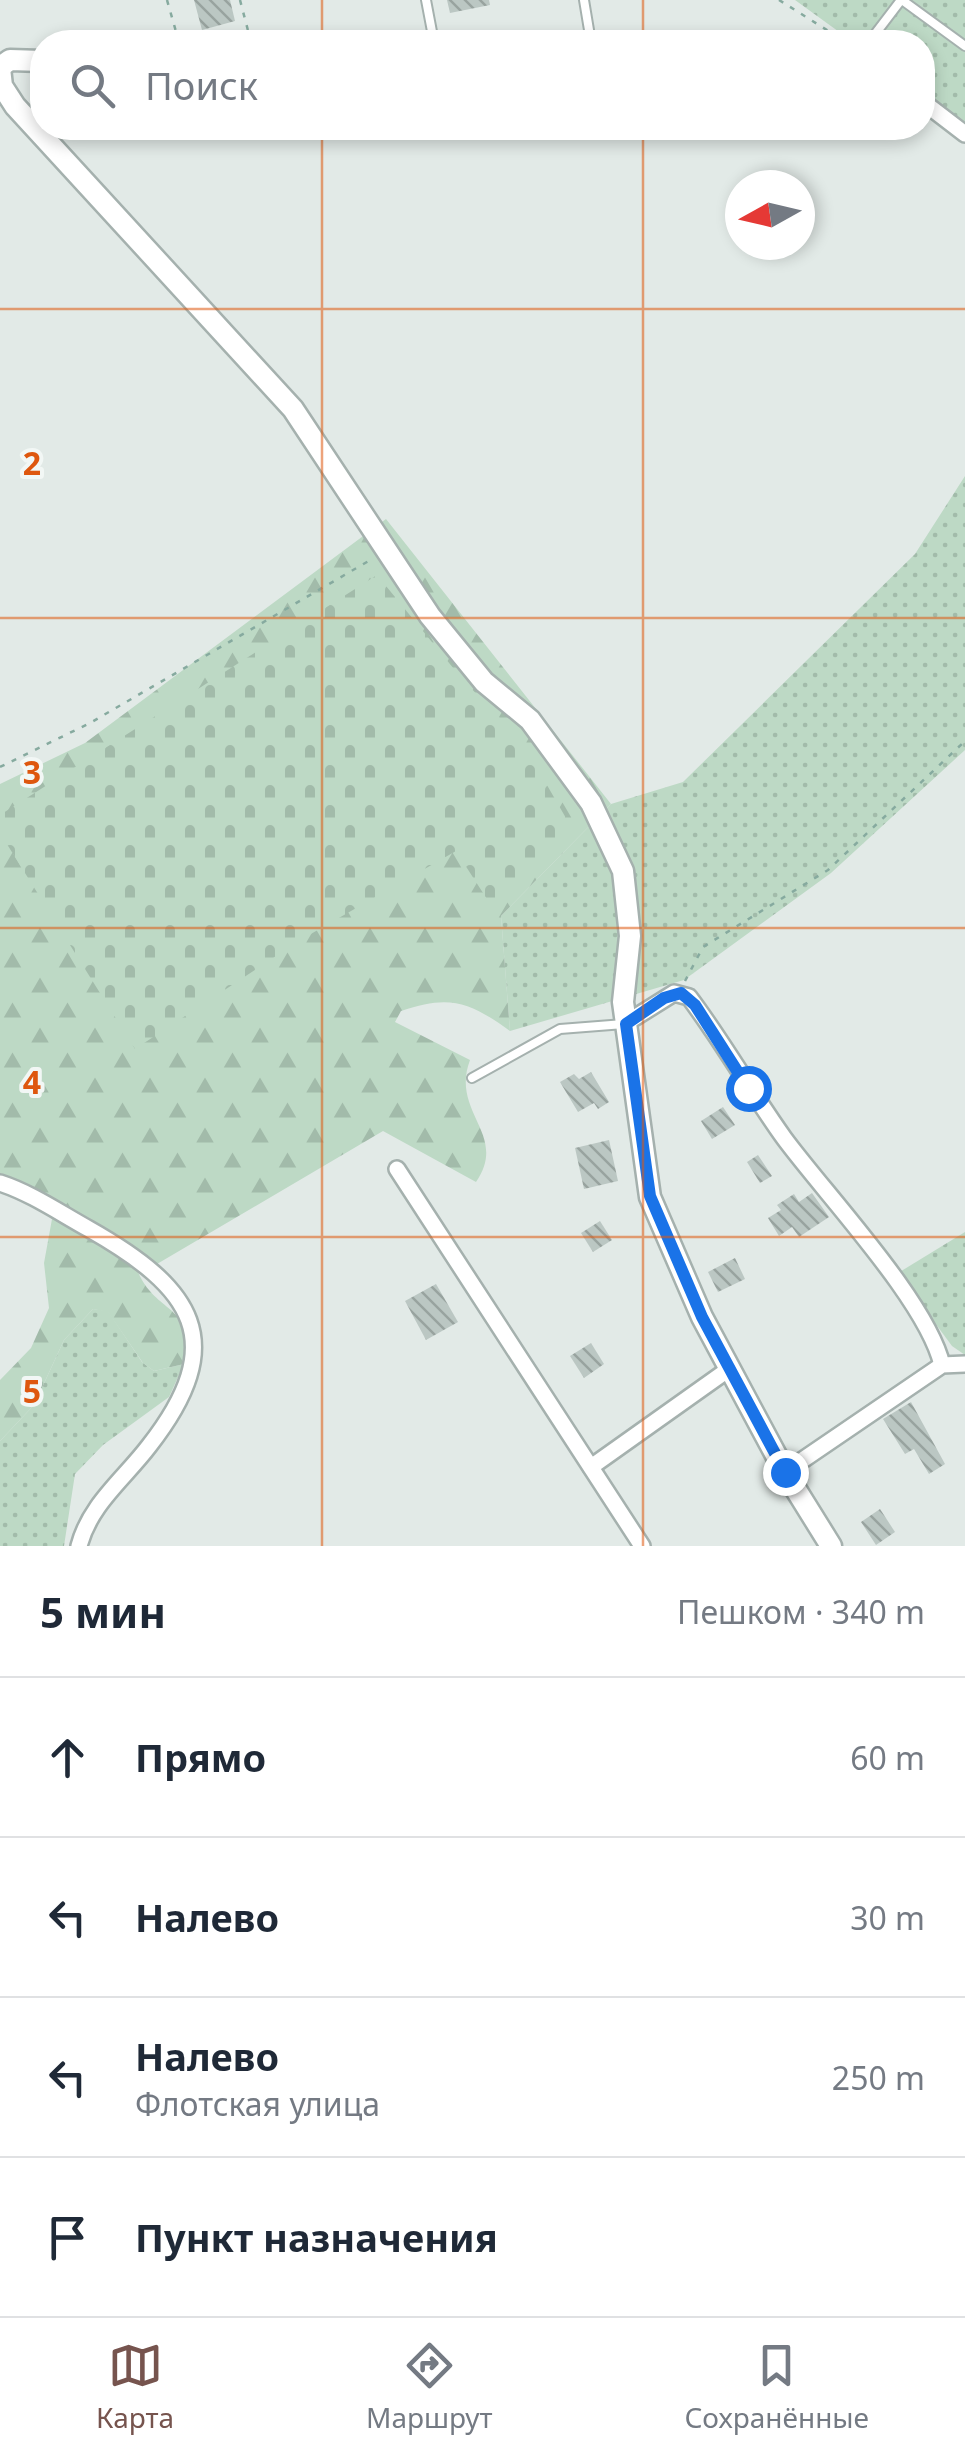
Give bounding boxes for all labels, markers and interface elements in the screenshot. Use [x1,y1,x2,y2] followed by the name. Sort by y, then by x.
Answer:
[30,30,935,140] search box
[65,58,120,113] icon: search
[145,59,258,111] text: Поиск
[725,170,815,260] north arrow
[23,441,41,484] text: 2
[23,750,41,793] text: 3
[23,1060,41,1103] text: 4
[726,1066,772,1112] route start
[23,1369,41,1412] text: 5
[763,1450,809,1496] route end
[40,1583,166,1640] text: 5 мин
[677,1590,925,1633] text: Пешком · 340 m
[40,1730,95,1785] icon: ahead
[135,1731,266,1783] text: Прямо
[850,1736,925,1779] text: 60 m
[40,1890,95,1945] icon: left
[135,1891,279,1943] text: Налево
[850,1896,925,1939] text: 30 m
[135,2030,279,2082] text: Налево
[40,2050,95,2105] icon: left
[832,2056,925,2099] text: 250 m
[135,2082,380,2125] text: Флотская улица
[40,2210,95,2265] icon: arrive
[135,2211,498,2263] text: Пункт назначения
[96,2338,174,2436] tab: Карта
[366,2338,493,2436] tab: Маршрут
[684,2338,869,2436] tab: Сохранённые

